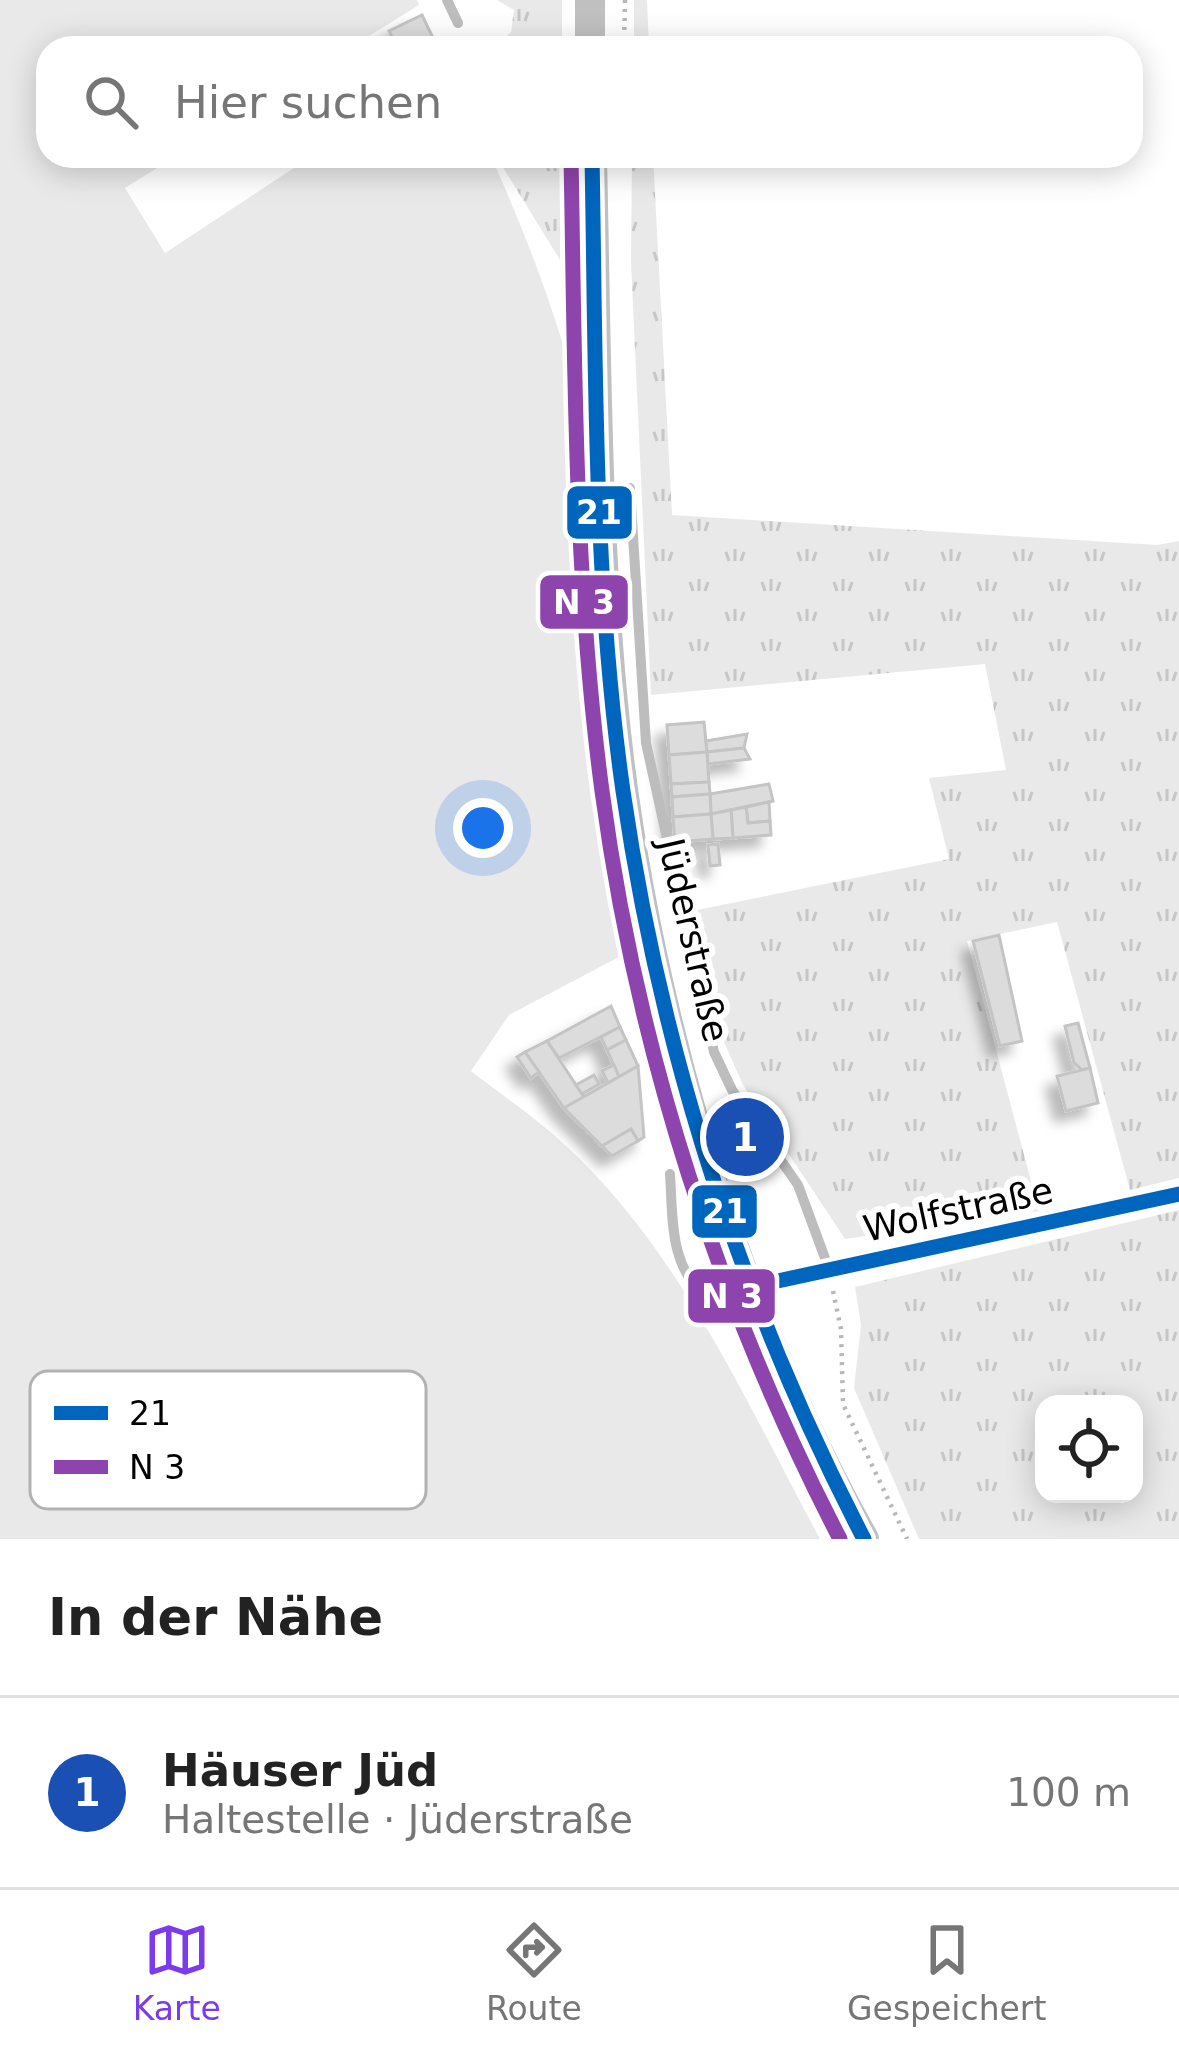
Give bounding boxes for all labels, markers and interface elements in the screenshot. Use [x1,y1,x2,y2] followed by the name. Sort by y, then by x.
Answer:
[36,36,1143,168] search box
[78,69,144,135] icon: search
[174,76,442,129] text: Hier suchen
[565,484,634,541] line badge: 21
[576,493,622,532] text: 21
[538,573,630,631] line badge: N 3
[553,583,615,622] text: N 3
[453,798,513,858] your location
[650,832,737,1046] street label: Jüderstraße
[706,1092,784,1182] pin: 1
[860,1169,1057,1250] street label: Wolfstraße
[690,1183,759,1240] line badge: 21
[702,1192,748,1231] text: 21
[686,1267,777,1325] line badge: N 3
[701,1277,763,1316] text: N 3
[30,1371,426,1509] legend
[129,1394,171,1433] text: 21
[1035,1395,1143,1503] map controls
[1035,1395,1143,1503] button: locate
[129,1448,185,1487] text: N 3
[48,1588,383,1647] text: In der Nähe
[162,1744,438,1797] text: Häuser Jüd
[73,1770,101,1815] text: 1
[1006,1770,1131,1815] text: 100 m
[162,1797,633,1842] text: Haltestelle · Jüderstraße
[133,1917,221,2028] tab: Karte
[486,1917,582,2028] tab: Route
[847,1917,1046,2028] tab: Gespeichert

